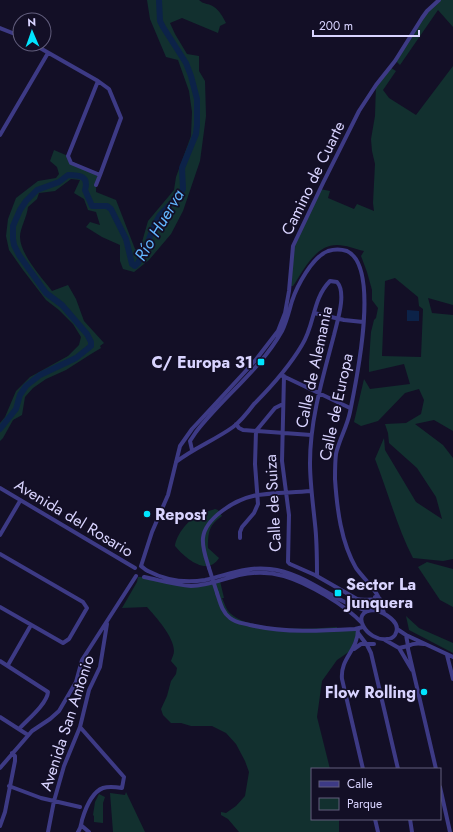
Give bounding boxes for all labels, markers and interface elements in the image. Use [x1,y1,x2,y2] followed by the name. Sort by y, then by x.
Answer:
[12,12,52,52] north arrow
[313,12,419,38] scale bar
[27,14,36,30] text: N
[319,17,353,35] text: 200 m
[275,117,351,239] street label: Camino de Cuarte
[128,184,190,265] water label: Río Huerva
[290,304,338,430] street label: Calle de Alemania
[151,351,253,374] place label: C/ Europa 31
[313,351,359,463] street label: Calle de Europa
[256,357,266,367] marker: C/ Europa 31
[259,454,287,552] street label: Calle de Suiza
[10,473,138,563] street label: Avenida del Rosario
[155,503,207,526] place label: Repost
[142,509,152,519] marker: Repost
[343,573,416,614] place label: Sector La Junquera
[333,588,343,598] marker: Sector La Junquera
[34,652,100,794] street label: Avenida San Antonio
[325,681,416,704] place label: Flow Rolling
[419,687,429,697] marker: Flow Rolling
[311,768,441,820] legend
[347,775,373,793] text: Calle
[347,795,382,813] text: Parque

